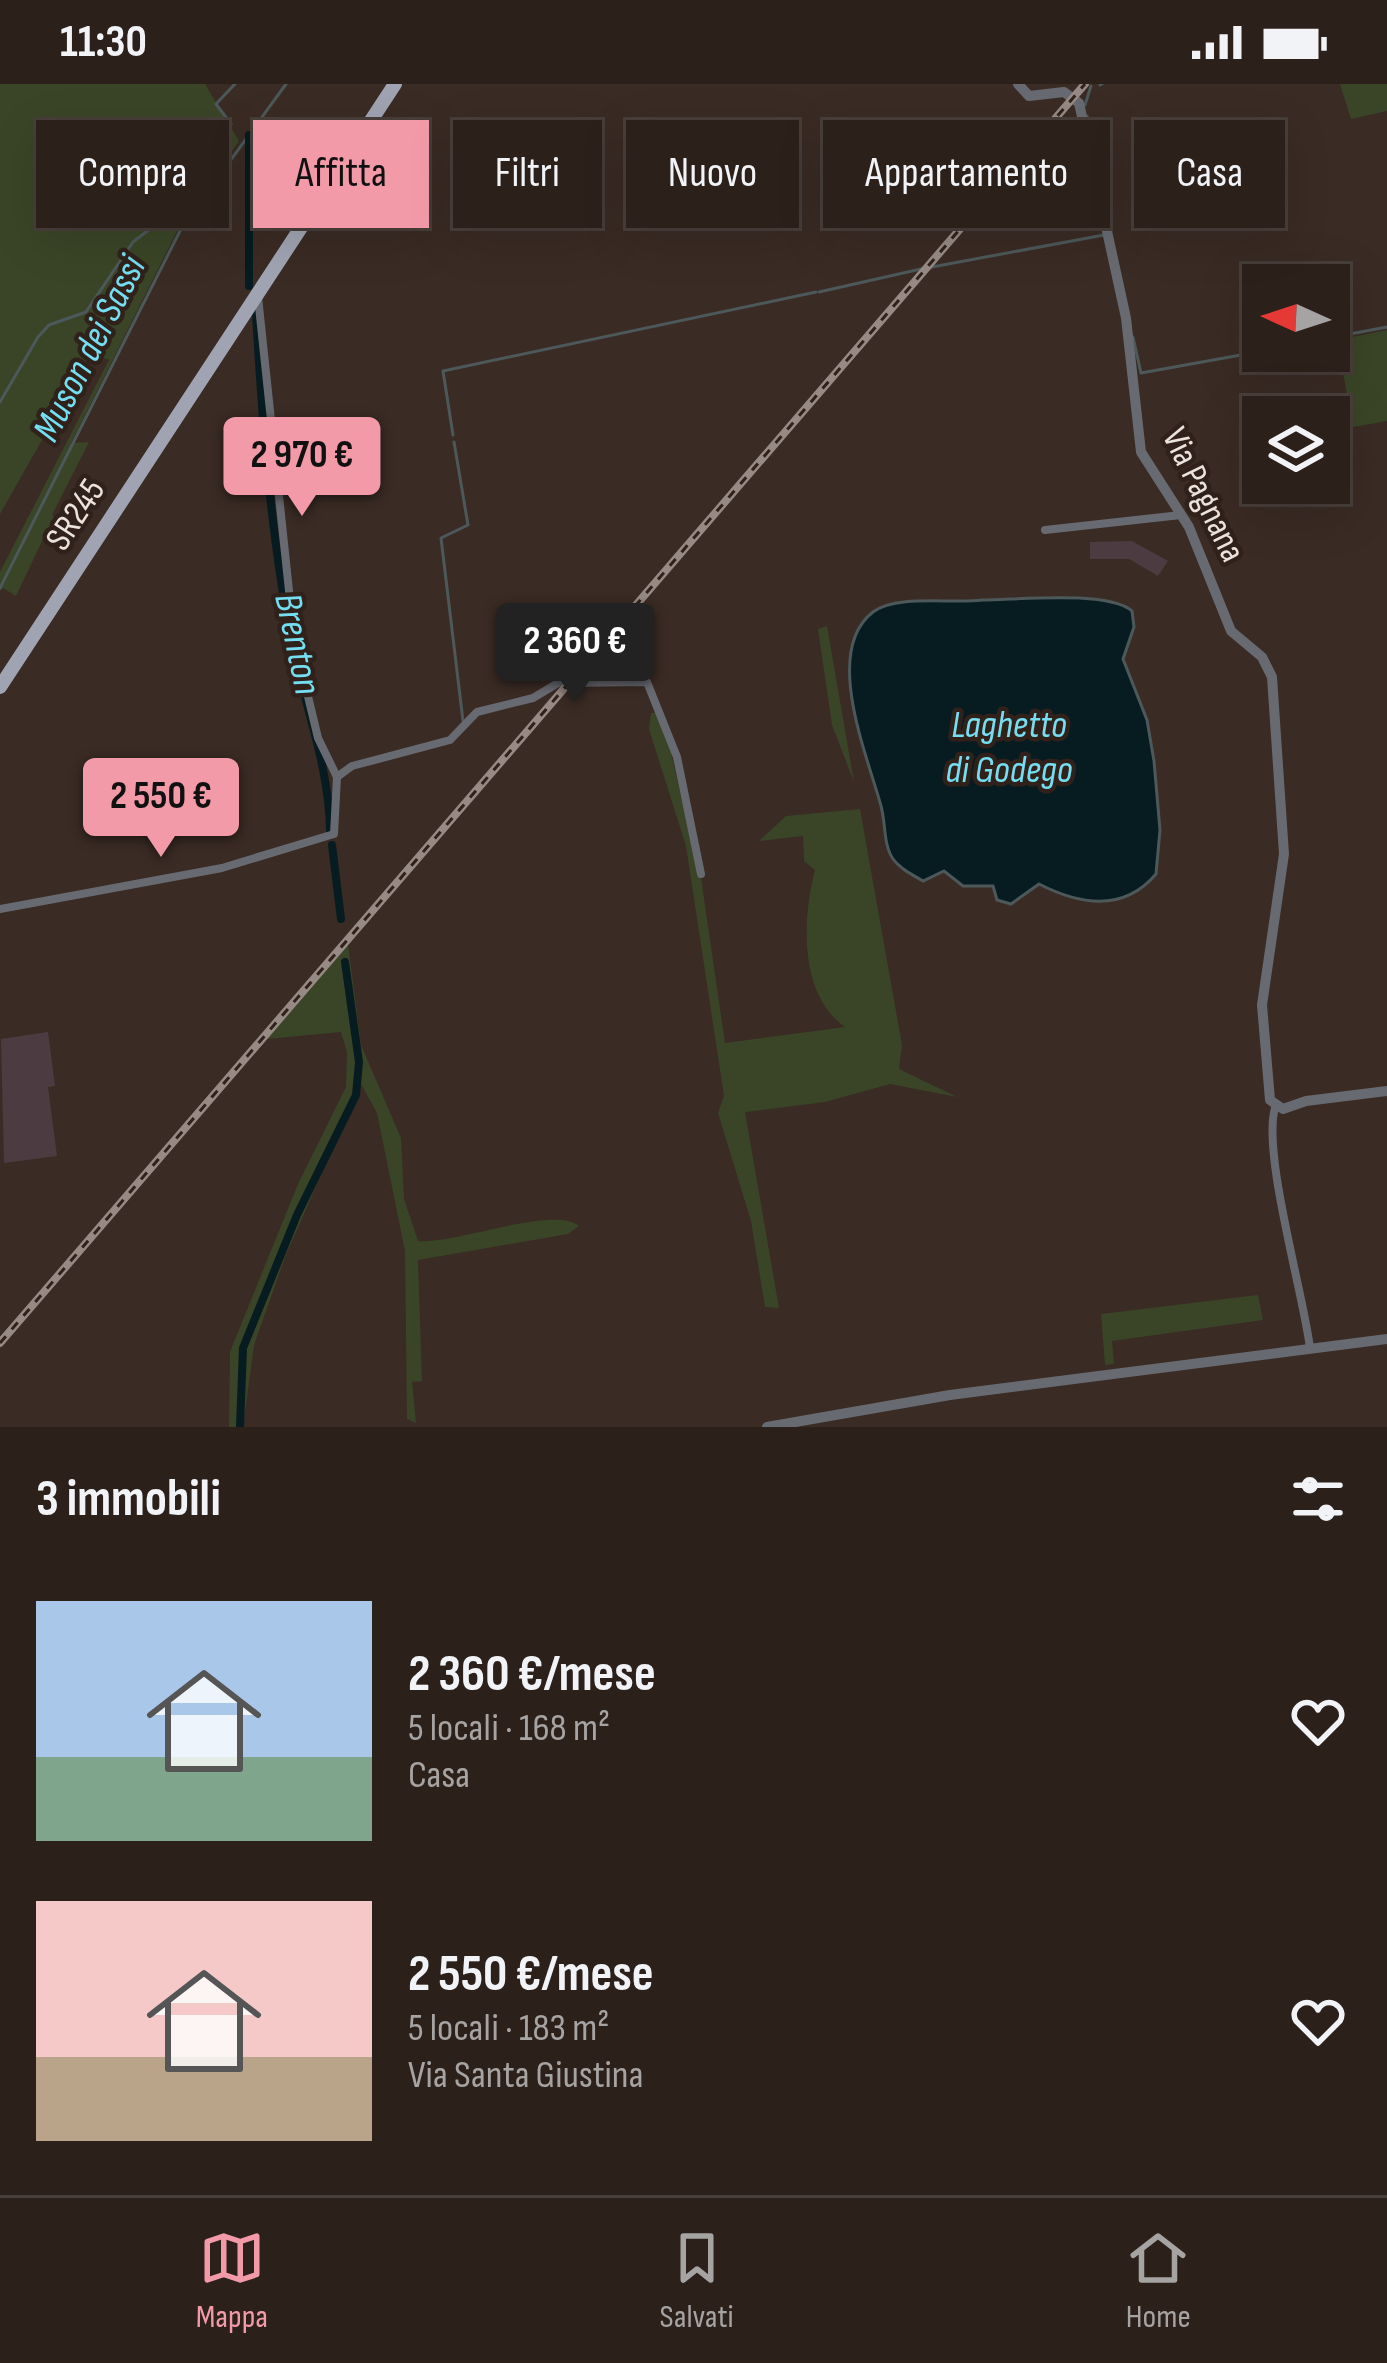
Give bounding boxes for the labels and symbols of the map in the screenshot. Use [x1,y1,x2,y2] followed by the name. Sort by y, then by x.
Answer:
[23,247,158,449] water label: Muson dei Sassi
[1242,264,1350,372] north arrow
[191,417,413,519] pin: 2 970 €
[1152,421,1254,569] street label: Via Pagnana
[37,471,115,559] street label: SR245
[263,589,331,699] water label: Brenton
[464,603,686,705] pin: 2 360 €
[945,702,1073,794] water label: Laghetto di Godego
[50,758,272,860] pin: 2 550 €

